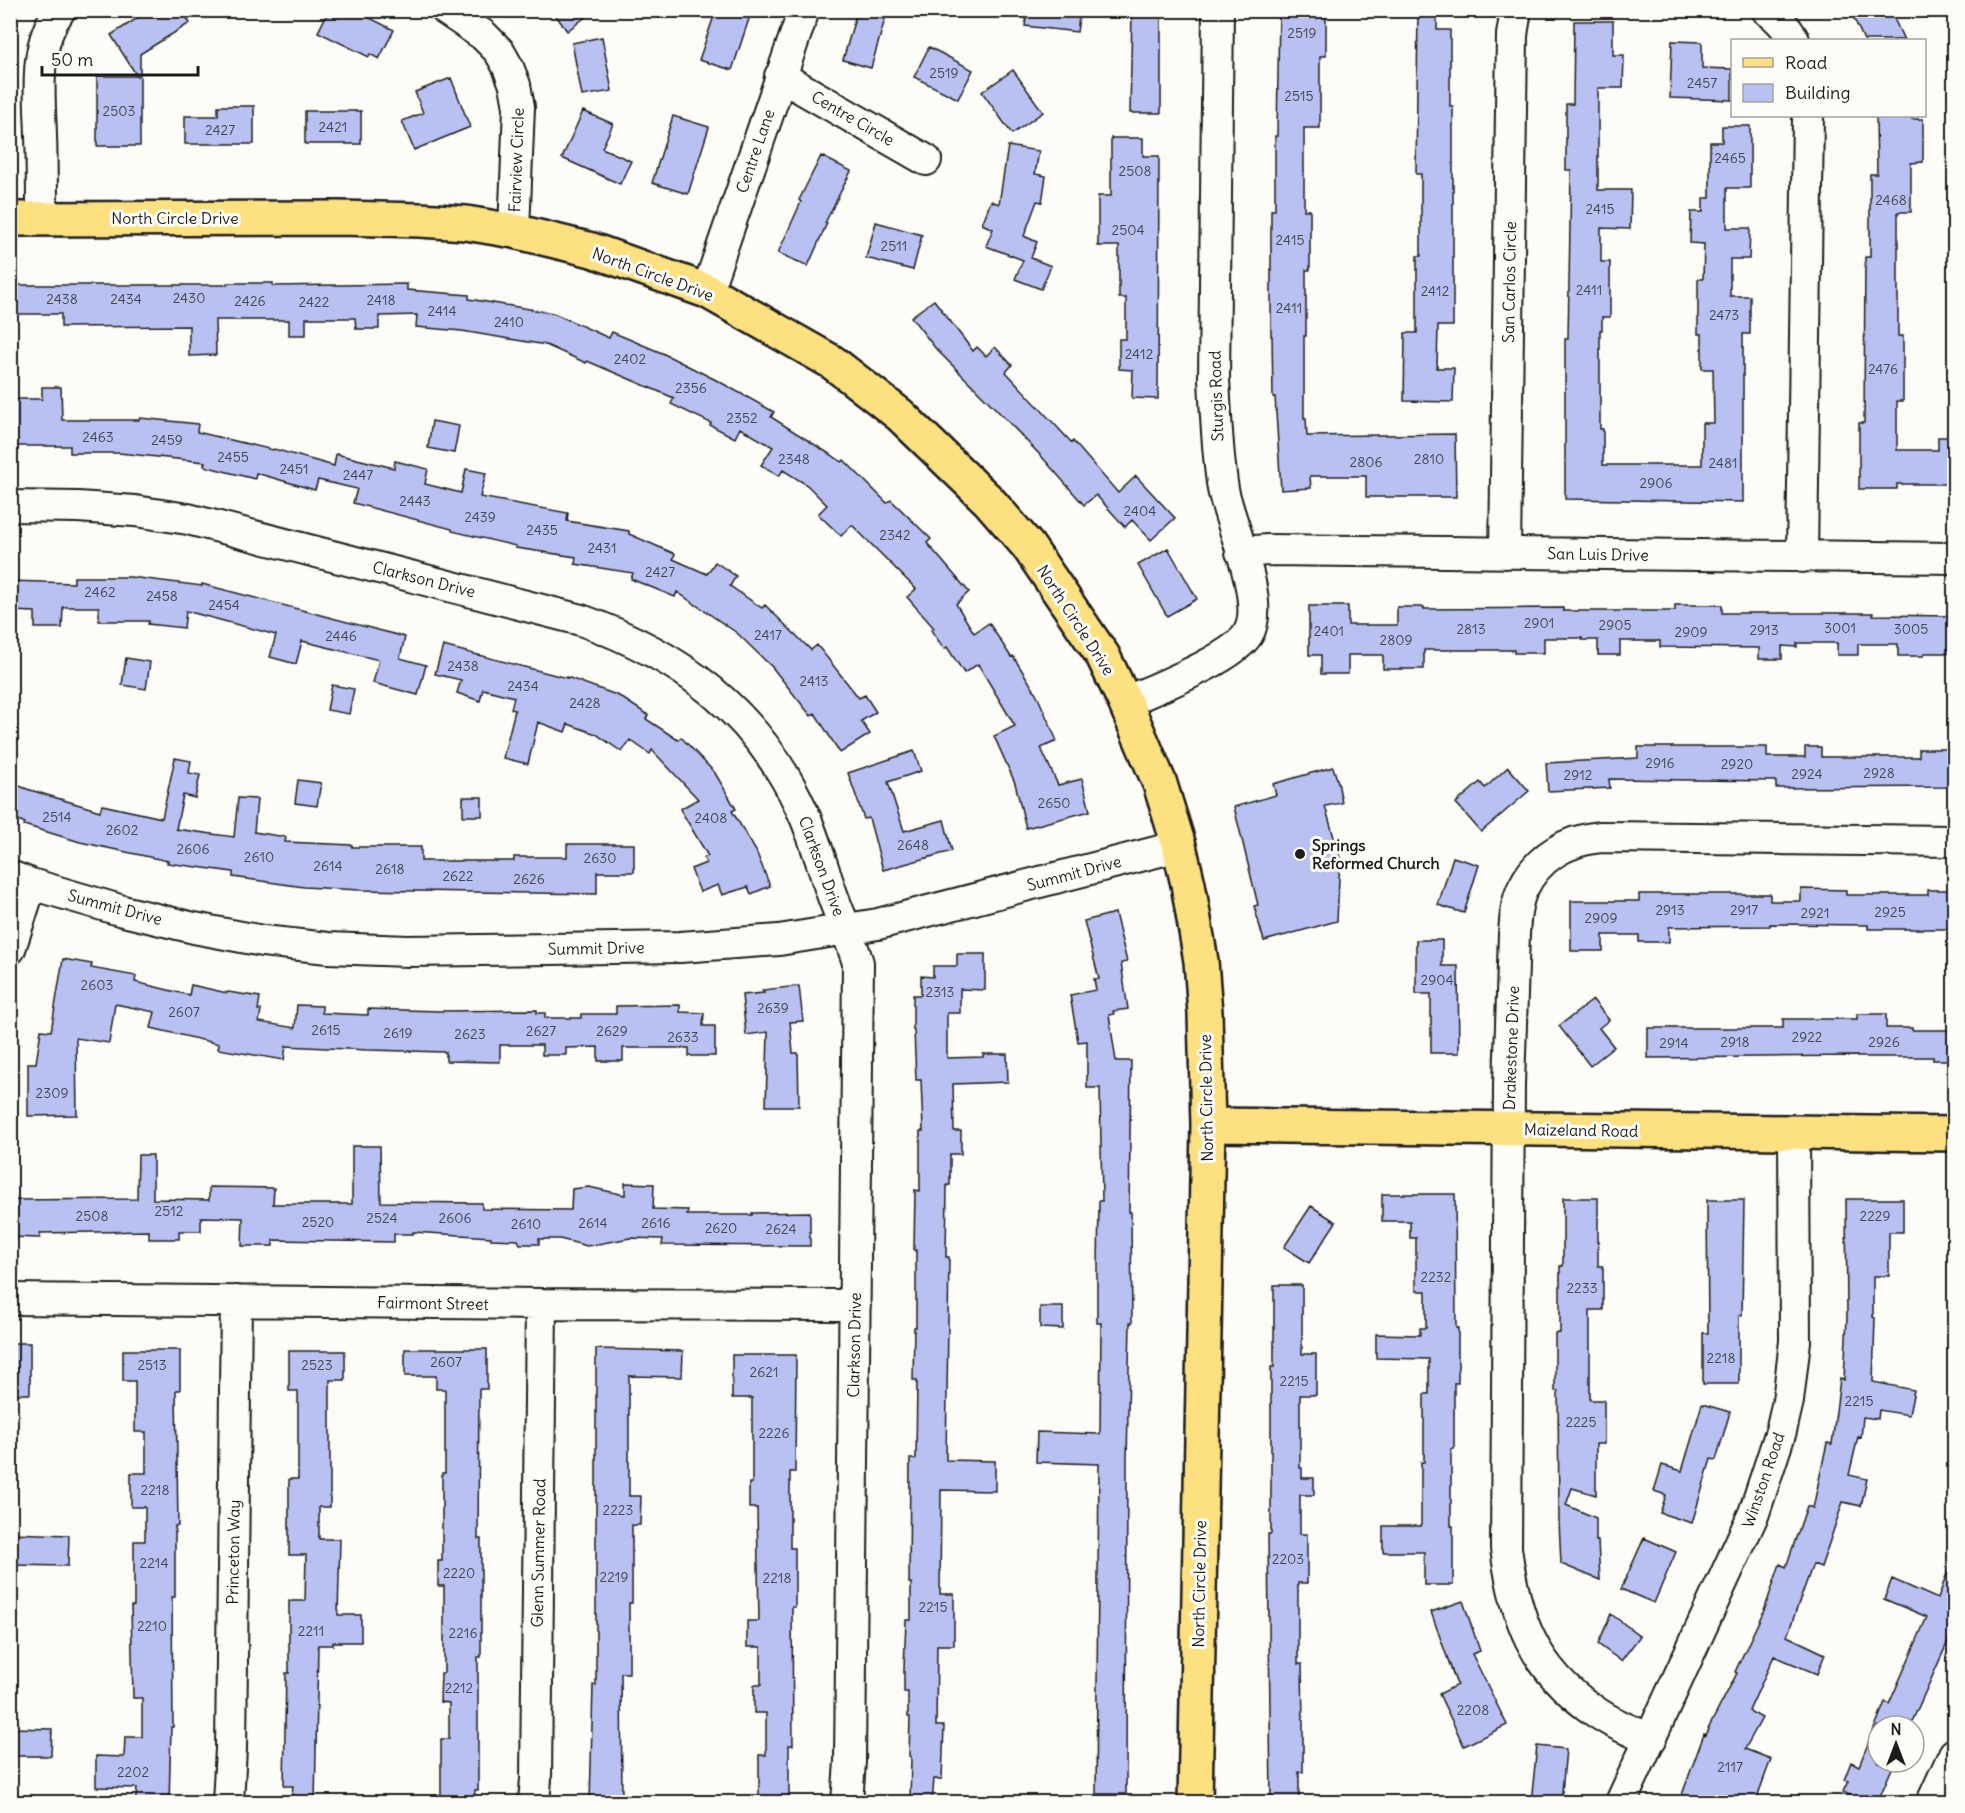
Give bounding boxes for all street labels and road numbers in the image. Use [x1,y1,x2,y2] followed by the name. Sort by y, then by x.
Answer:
[808,86,898,150] street label: Centre Circle
[731,106,779,196] street label: Centre Lane
[504,107,528,213] street label: Fairview Circle
[111,208,239,228] street label: North Circle Drive
[1498,221,1520,343] street label: San Carlos Circle
[590,243,716,305] street label: North Circle Drive
[1204,350,1228,442] street label: Sturgis Road
[1547,543,1649,565] street label: San Luis Drive
[371,557,477,601] street label: Clarkson Drive
[1033,561,1119,679] street label: North Circle Drive
[795,813,849,919] street label: Clarkson Drive
[1025,851,1123,895] street label: Summit Drive
[66,885,164,929] street label: Summit Drive
[547,937,645,959] street label: Summit Drive
[1499,985,1523,1111] street label: Drakestone Drive
[1195,1034,1217,1162] street label: North Circle Drive
[1524,1119,1638,1141] street label: Maizeland Road
[377,1292,490,1314] street label: Fairmont Street
[843,1292,865,1398] street label: Clarkson Drive
[1737,1430,1789,1530] street label: Winston Road
[527,1478,549,1628] street label: Glenn Summer Road
[222,1499,244,1605] street label: Princeton Way
[1188,1520,1210,1648] street label: North Circle Drive

